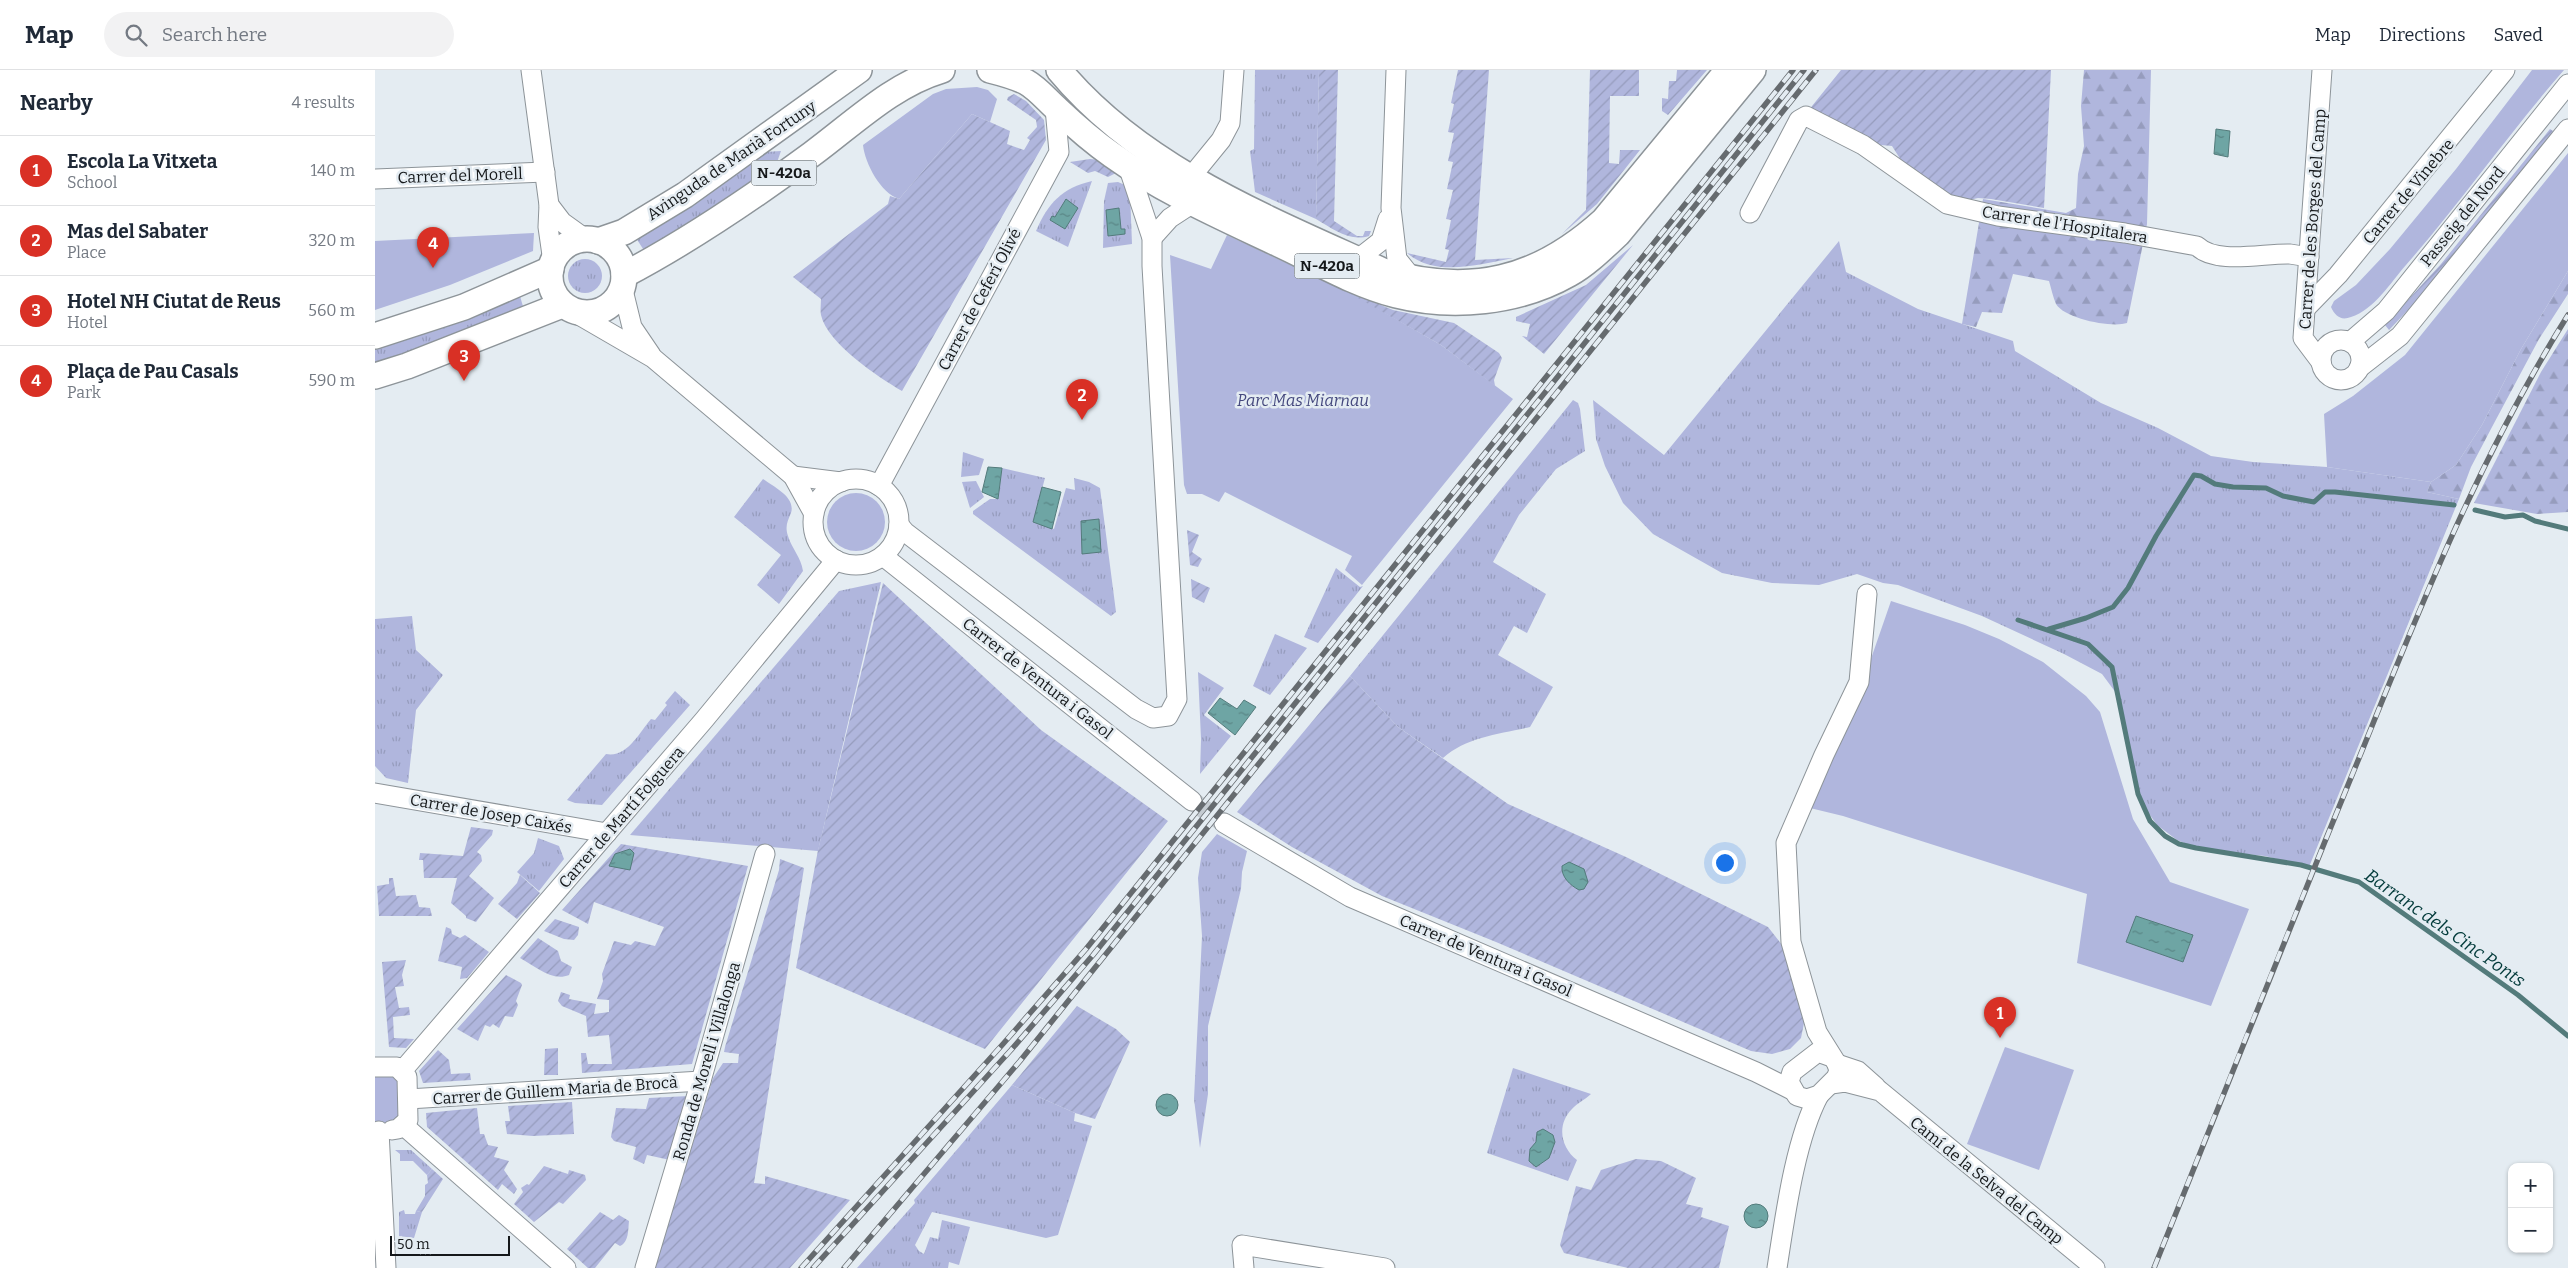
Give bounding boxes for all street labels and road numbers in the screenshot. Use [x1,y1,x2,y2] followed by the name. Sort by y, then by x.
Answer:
[643,96,820,224] street label: Avinguda de Marià Fortuny
[2295,108,2330,330] street label: Carrer de les Borges del Camp
[2359,135,2458,248] street label: Carrer de Vinebre
[751,160,817,186] road number: N-420a
[2416,162,2509,270] street label: Passeig del Nord
[397,164,523,187] street label: Carrer del Morell
[1981,202,2149,247] street label: Carrer de l'Hospitalera
[934,225,1025,374] street label: Carrer de Ceferí Olivé
[1295,254,1359,278] road number: N-420a
[959,614,1117,743] street label: Carrer de Ventura i Gasol
[555,742,688,892] street label: Carrer de Martí Folguera
[408,790,573,837] street label: Carrer de Josep Caixés
[1397,910,1575,1001] street label: Carrer de Ventura i Gasol
[669,959,744,1163] street label: Ronda de Morell i Villalonga
[432,1072,678,1109] street label: Carrer de Guillem Maria de Brocà
[1906,1113,2067,1248] street label: Camí de la Selva del Camp

